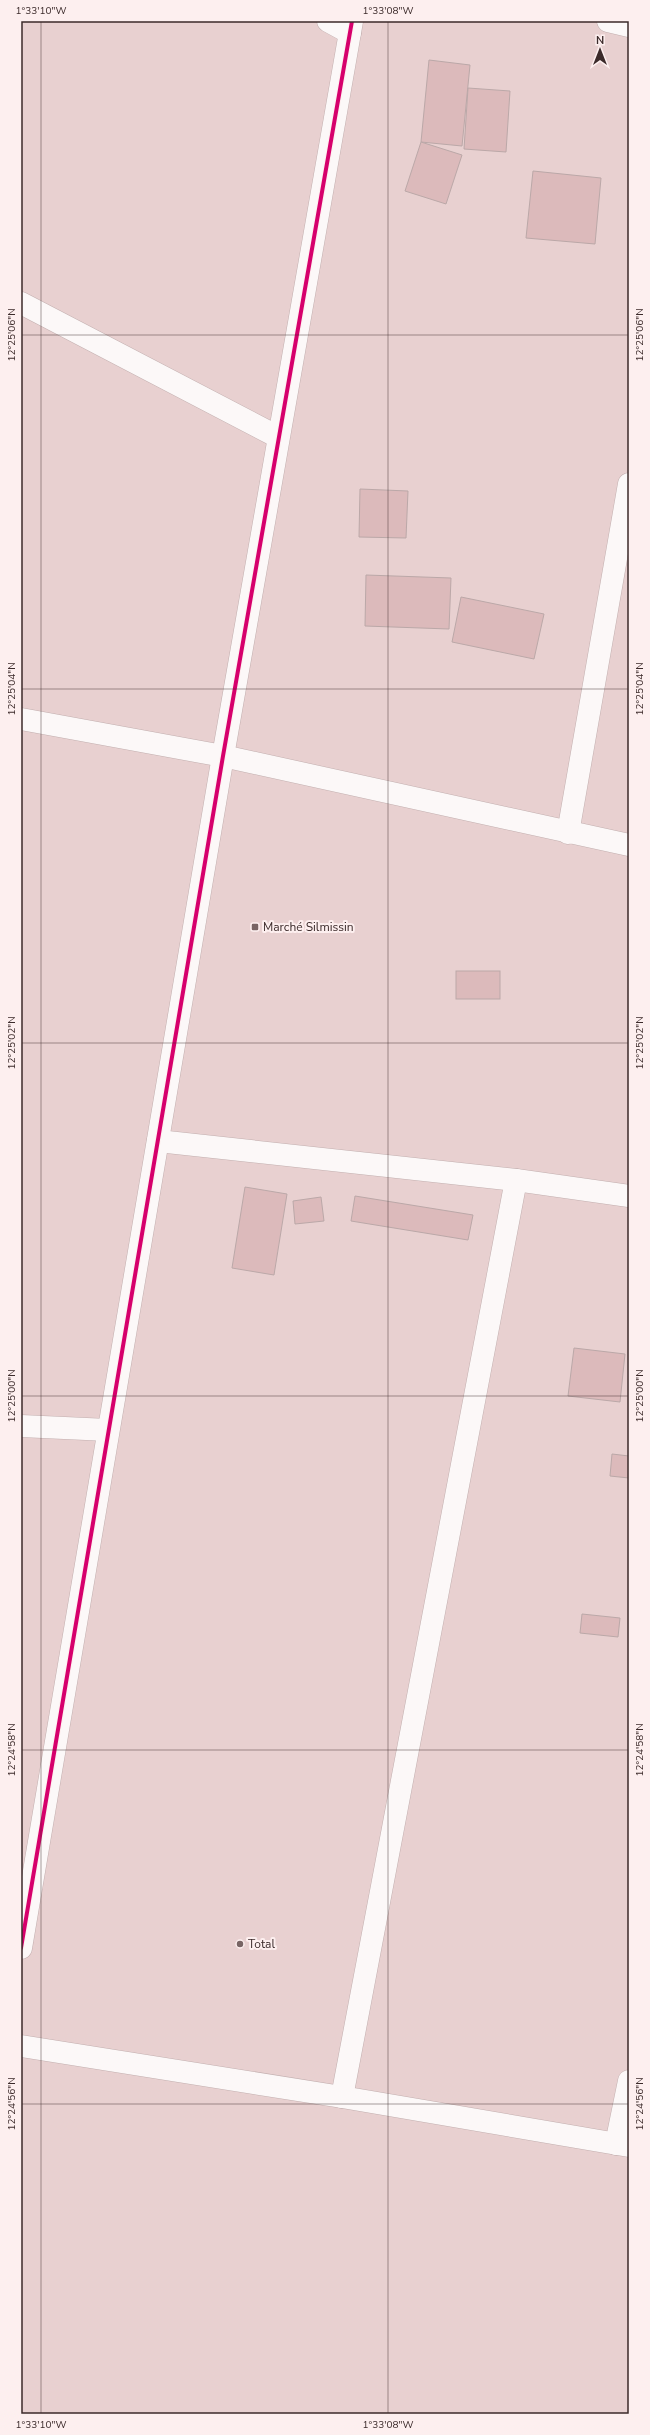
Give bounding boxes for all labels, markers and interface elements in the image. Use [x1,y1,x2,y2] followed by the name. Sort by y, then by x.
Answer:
[16,4,66,18] text: 1°33'10"W
[363,4,413,18] text: 1°33'08"W
[580,30,620,70] north arrow
[596,33,604,48] text: N
[5,308,19,362] text: 12°25'06"N
[633,308,647,362] text: 12°25'06"N
[5,662,19,716] text: 12°25'04"N
[633,662,647,716] text: 12°25'04"N
[263,919,354,935] place label: Marché Silmissin
[250,922,260,932] marker: Marché Silmissin
[5,1016,19,1070] text: 12°25'02"N
[633,1016,647,1070] text: 12°25'02"N
[5,1369,19,1423] text: 12°25'00"N
[633,1369,647,1423] text: 12°25'00"N
[5,1723,19,1777] text: 12°24'58"N
[633,1723,647,1777] text: 12°24'58"N
[248,1936,275,1952] place label: Total
[235,1939,245,1949] marker: Total
[5,2077,19,2131] text: 12°24'56"N
[633,2077,647,2131] text: 12°24'56"N
[16,2418,66,2432] text: 1°33'10"W
[363,2418,413,2432] text: 1°33'08"W

